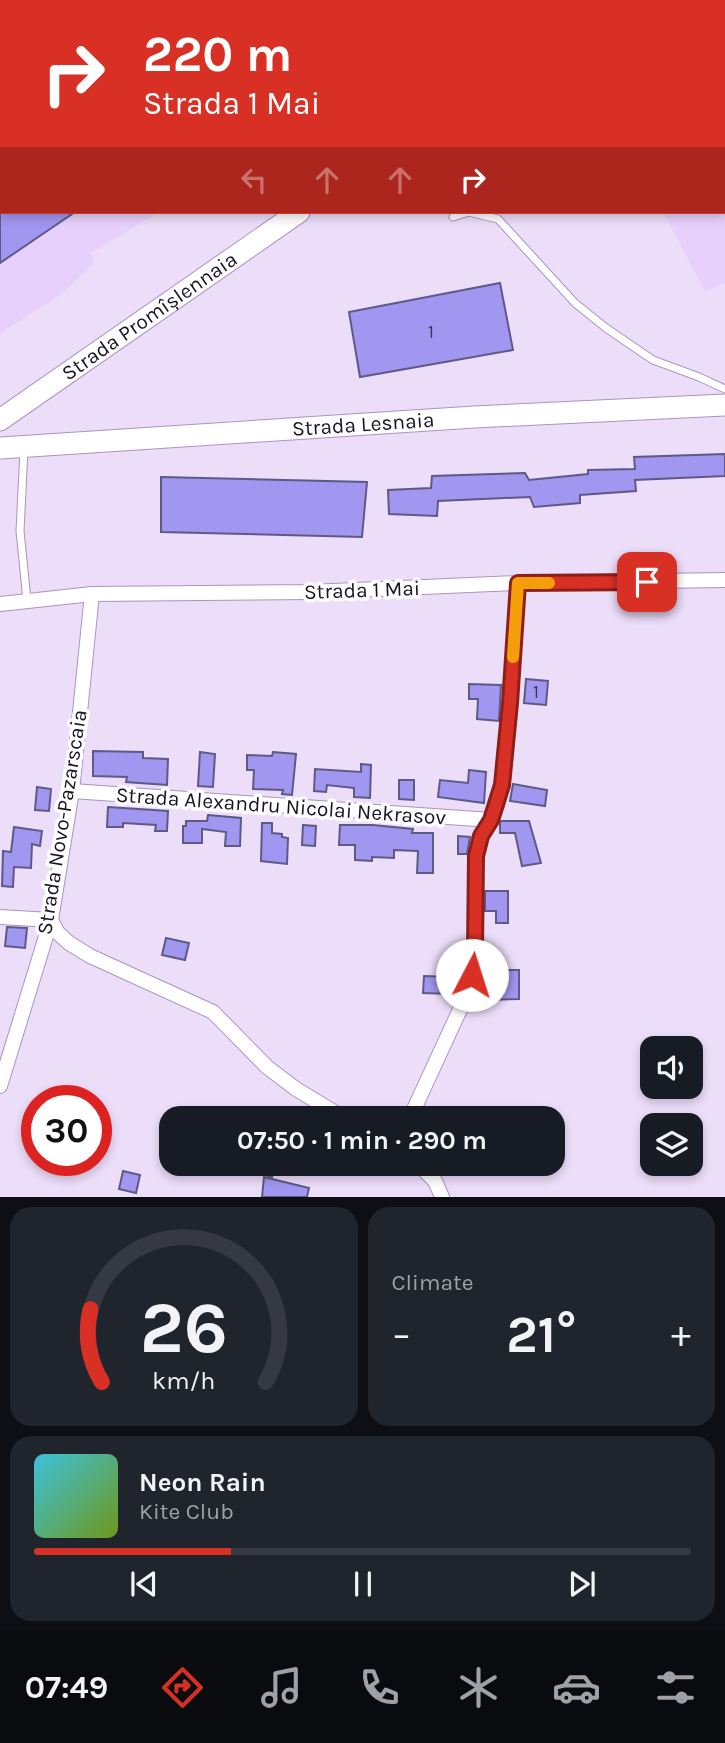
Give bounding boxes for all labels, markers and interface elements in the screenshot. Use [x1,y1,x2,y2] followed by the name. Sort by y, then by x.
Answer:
[143,26,292,83] text: 220 m
[28,28,119,119] icon: right
[143,85,320,122] text: Strada 1 Mai
[235,161,273,199] icon: left
[308,161,346,199] icon: ahead
[381,161,419,199] icon: ahead
[454,161,492,199] icon: right
[57,247,242,385] street label: Strada Promîșlennaia
[428,321,434,343] house number: 1
[291,408,435,441] street label: Strada Lesnaia
[617,552,677,612] pin
[628,563,666,601] icon: arrive
[303,576,421,604] street label: Strada 1 Mai
[533,681,539,703] house number: 1
[32,708,92,936] street label: Strada Novo-Pazarscaia
[115,782,447,830] street label: Strada Alexandru Nicolai Nekrasov
[435,938,509,1012] position arrow
[640,1036,703,1176] map controls
[640,1036,703,1099] button: sound
[21,1085,112,1176] speed limit sign: 30
[640,1113,703,1176] button: layers
[237,1125,487,1156] text: 07:50 · 1 min · 290 m
[392,1269,474,1296] text: Climate
[140,1286,228,1371] text: 26
[506,1304,576,1365] text: 21°
[392,1312,411,1357] text: −
[671,1312,691,1357] text: +
[152,1366,215,1395] text: km/h
[139,1467,266,1498] text: Neon Rain
[139,1498,234,1525] text: Kite Club
[125,1565,163,1603] icon: previous
[344,1565,382,1603] icon: pause
[563,1565,601,1603] icon: next
[158,1663,207,1712] icon: directions
[257,1663,306,1712] icon: music
[355,1663,404,1712] icon: phone
[454,1663,503,1712] icon: climate
[552,1663,601,1712] icon: car
[651,1663,700,1712] icon: filters
[25,1669,108,1706] text: 07:49

